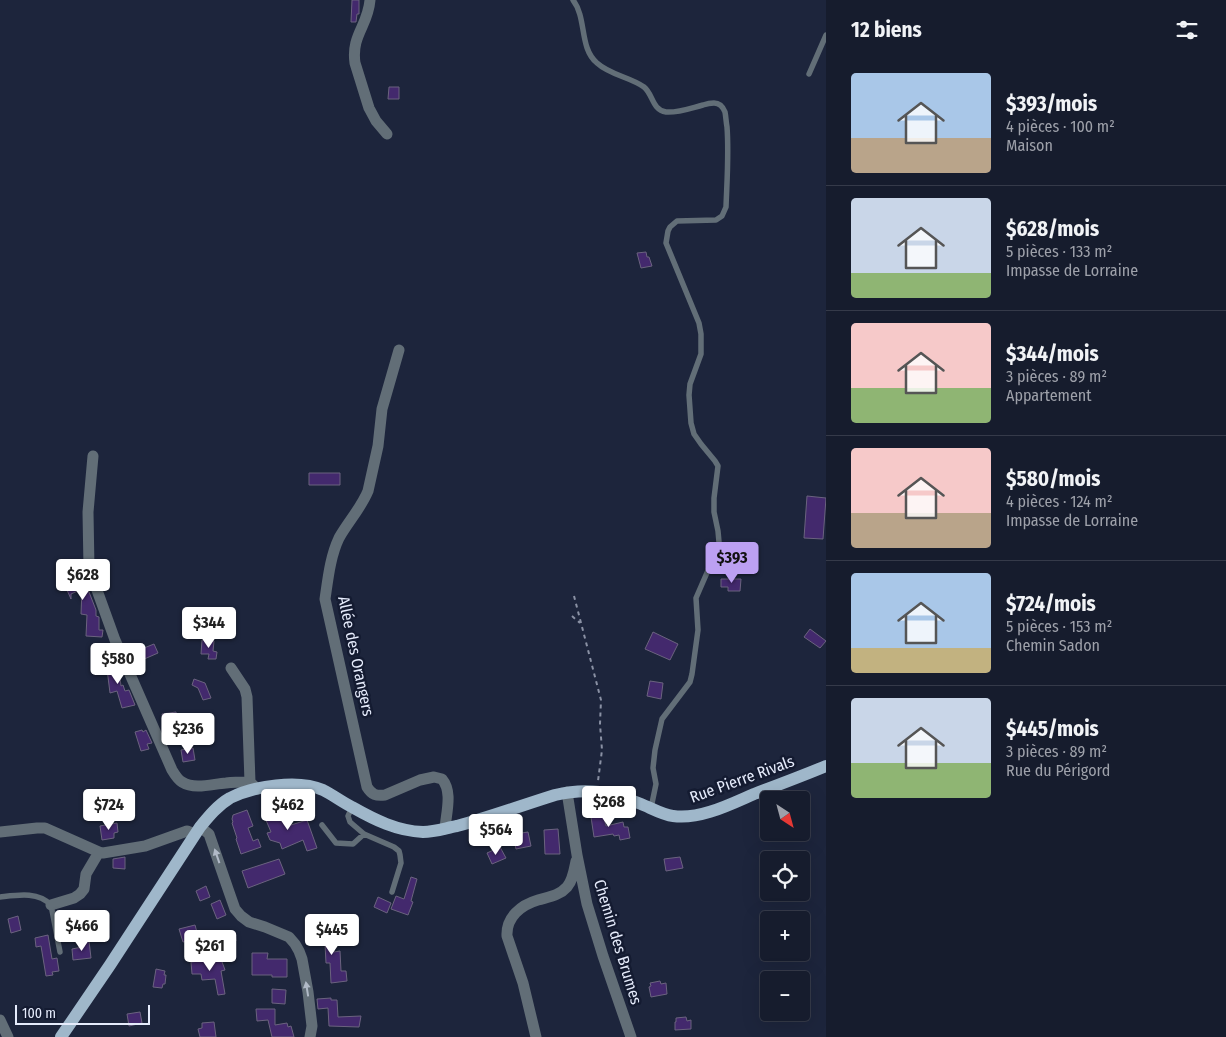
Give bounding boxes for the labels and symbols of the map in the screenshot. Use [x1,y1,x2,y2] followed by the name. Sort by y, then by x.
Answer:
[702,542,762,584] pin: $393
[53,558,113,601] pin: $628
[334,594,378,718] street label: Allée des Orangers
[179,606,239,649] pin: $344
[88,642,148,685] pin: $580
[158,712,218,755] pin: $236
[687,751,797,807] street label: Rue Pierre Rivals
[579,786,639,828] pin: $268
[79,788,139,831] pin: $724
[258,788,318,831] pin: $462
[760,791,810,841] north arrow
[466,814,526,856] pin: $564
[213,848,221,863] one-way arrow
[590,877,646,1007] street label: Chemin des Brumes
[52,910,112,952] pin: $466
[302,914,362,956] pin: $445
[180,930,240,972] pin: $261
[303,980,311,996] one-way arrow
[15,1002,150,1025] scale bar

